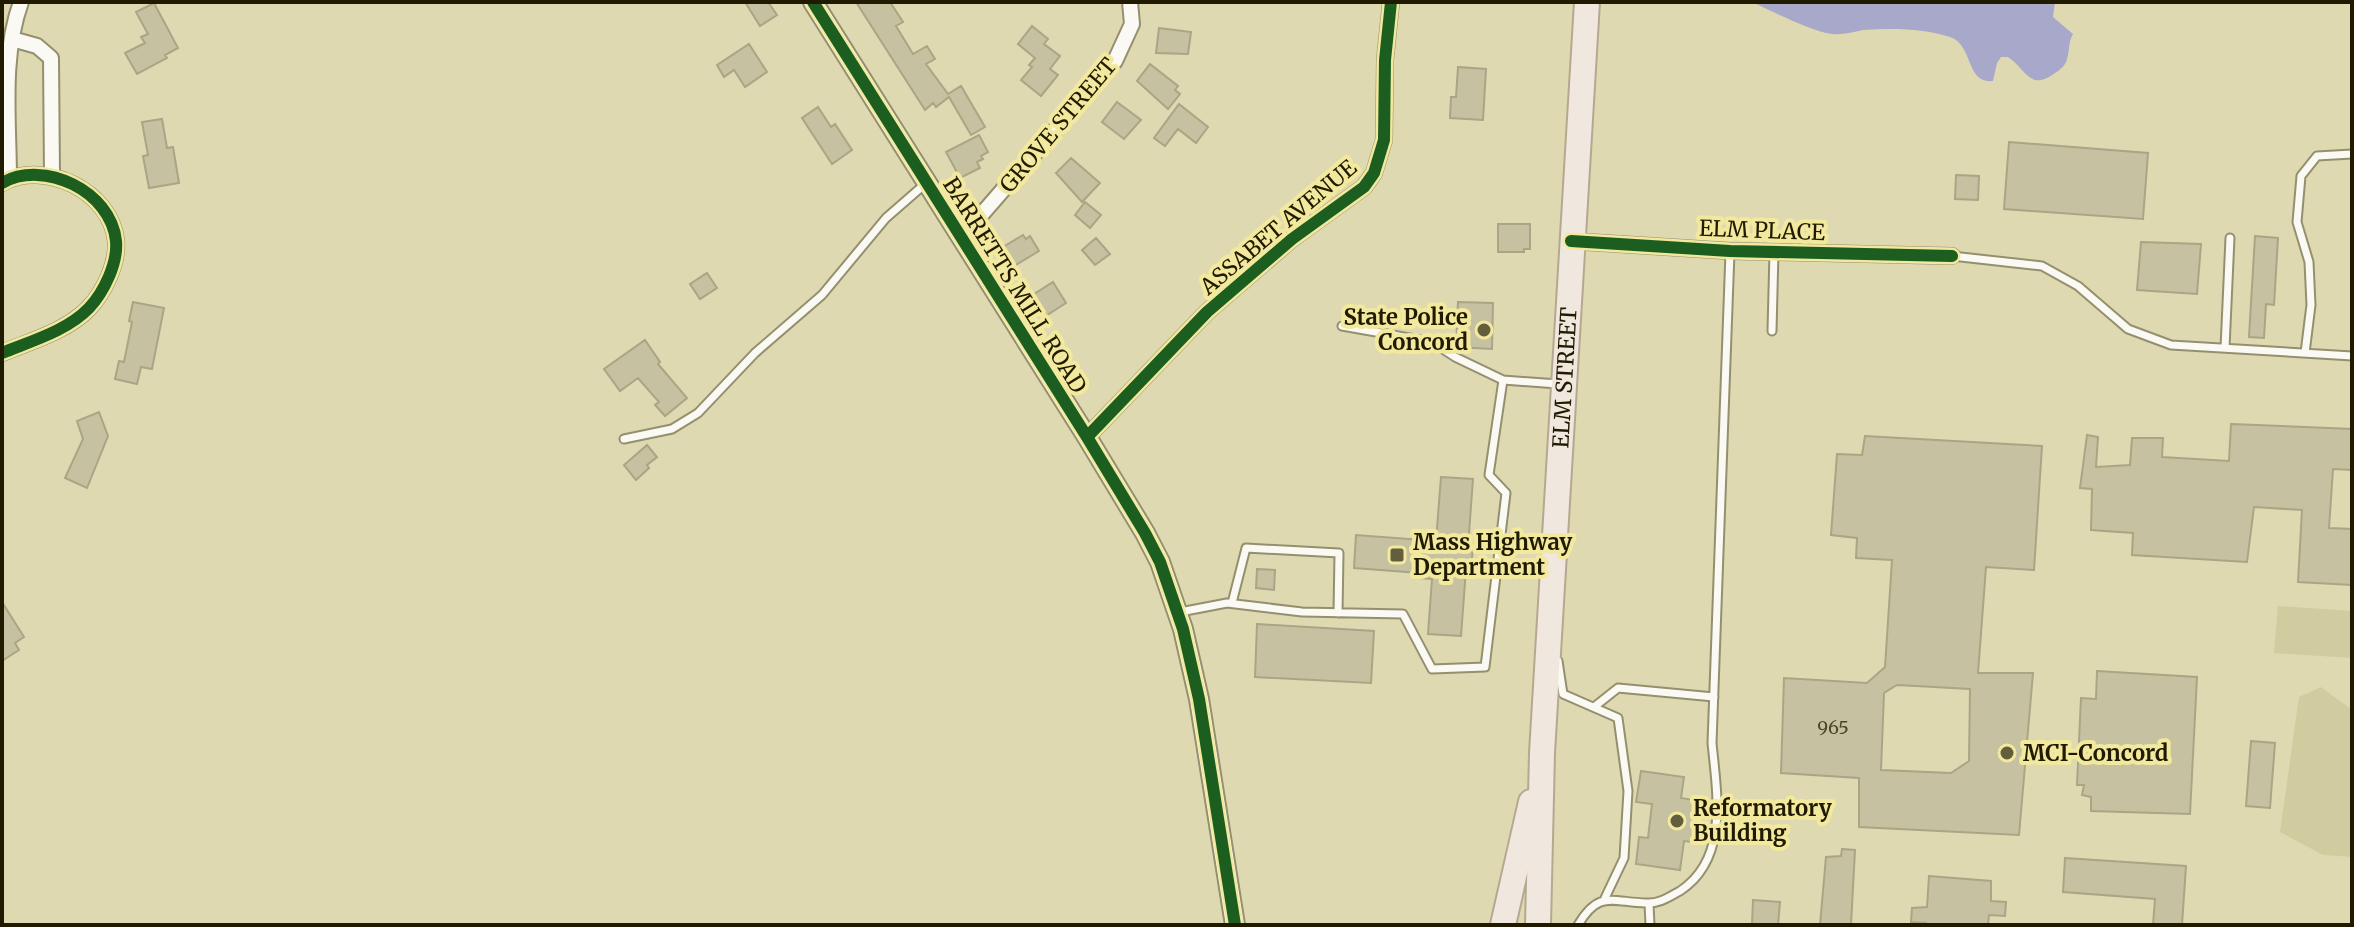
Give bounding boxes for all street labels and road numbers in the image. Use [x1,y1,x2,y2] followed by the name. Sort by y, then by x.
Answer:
[994,52,1122,198] street label: GROVE STREET
[1193,153,1362,301] street label: ASSABET AVENUE
[937,172,1093,398] street label: BARRETTS MILL ROAD
[1698,214,1826,246] street label: ELM PLACE
[1546,306,1583,449] street label: ELM STREET

